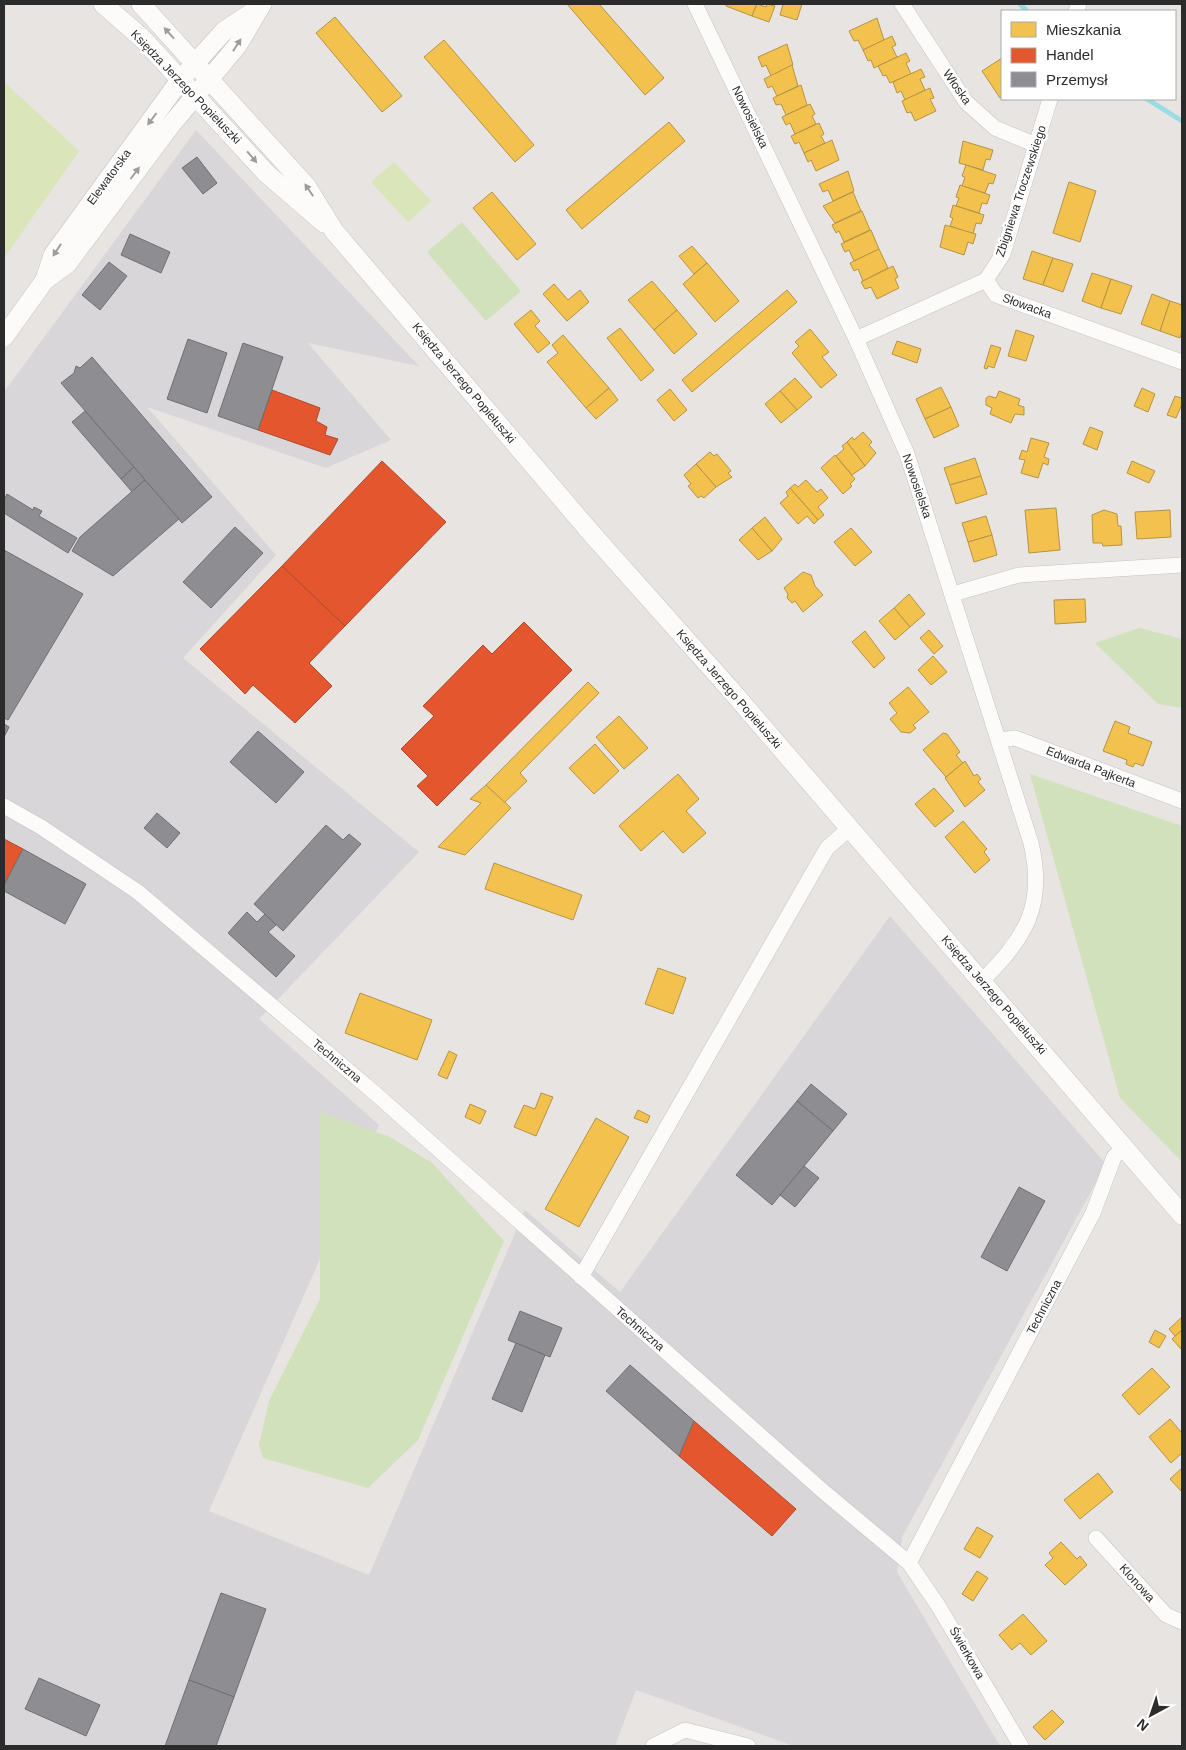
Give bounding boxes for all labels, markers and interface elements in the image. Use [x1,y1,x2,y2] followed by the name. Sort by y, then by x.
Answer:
[1001,10,1176,100] legend
[1046,21,1122,38] text: Mieszkania
[128,27,244,147] street label: Księdza Jerzego Popiełuszki
[163,28,175,40] one-way arrow
[232,39,242,52] one-way arrow
[1046,46,1094,63] text: Handel
[940,67,974,107] street label: Włoska
[1046,71,1108,88] text: Przemysł
[729,84,771,151] street label: Nowosielska
[147,112,157,126] one-way arrow
[993,123,1049,259] street label: Zbigniewa Troczewskiego
[84,146,134,208] street label: Elewatorska
[246,151,258,163] one-way arrow
[130,167,141,180] one-way arrow
[304,183,314,197] one-way arrow
[52,243,61,257] one-way arrow
[1000,291,1054,321] street label: Słowacka
[410,320,518,446] street label: Księdza Jerzego Popiełuszki
[899,452,935,520] street label: Nowosielska
[674,627,784,751] street label: Księdza Jerzego Popiełuszki
[1044,743,1138,791] street label: Edwarda Pajkerta
[939,933,1049,1057] street label: Księdza Jerzego Popiełuszki
[310,1036,365,1086] street label: Techniczna
[1024,1277,1064,1337] street label: Techniczna
[613,1304,667,1354] street label: Techniczna
[1116,1561,1158,1605] street label: Klonowa
[946,1624,989,1682] street label: Świerkowa
[1126,1690,1176,1740] north arrow
[1134,1716,1152,1734] text: N

